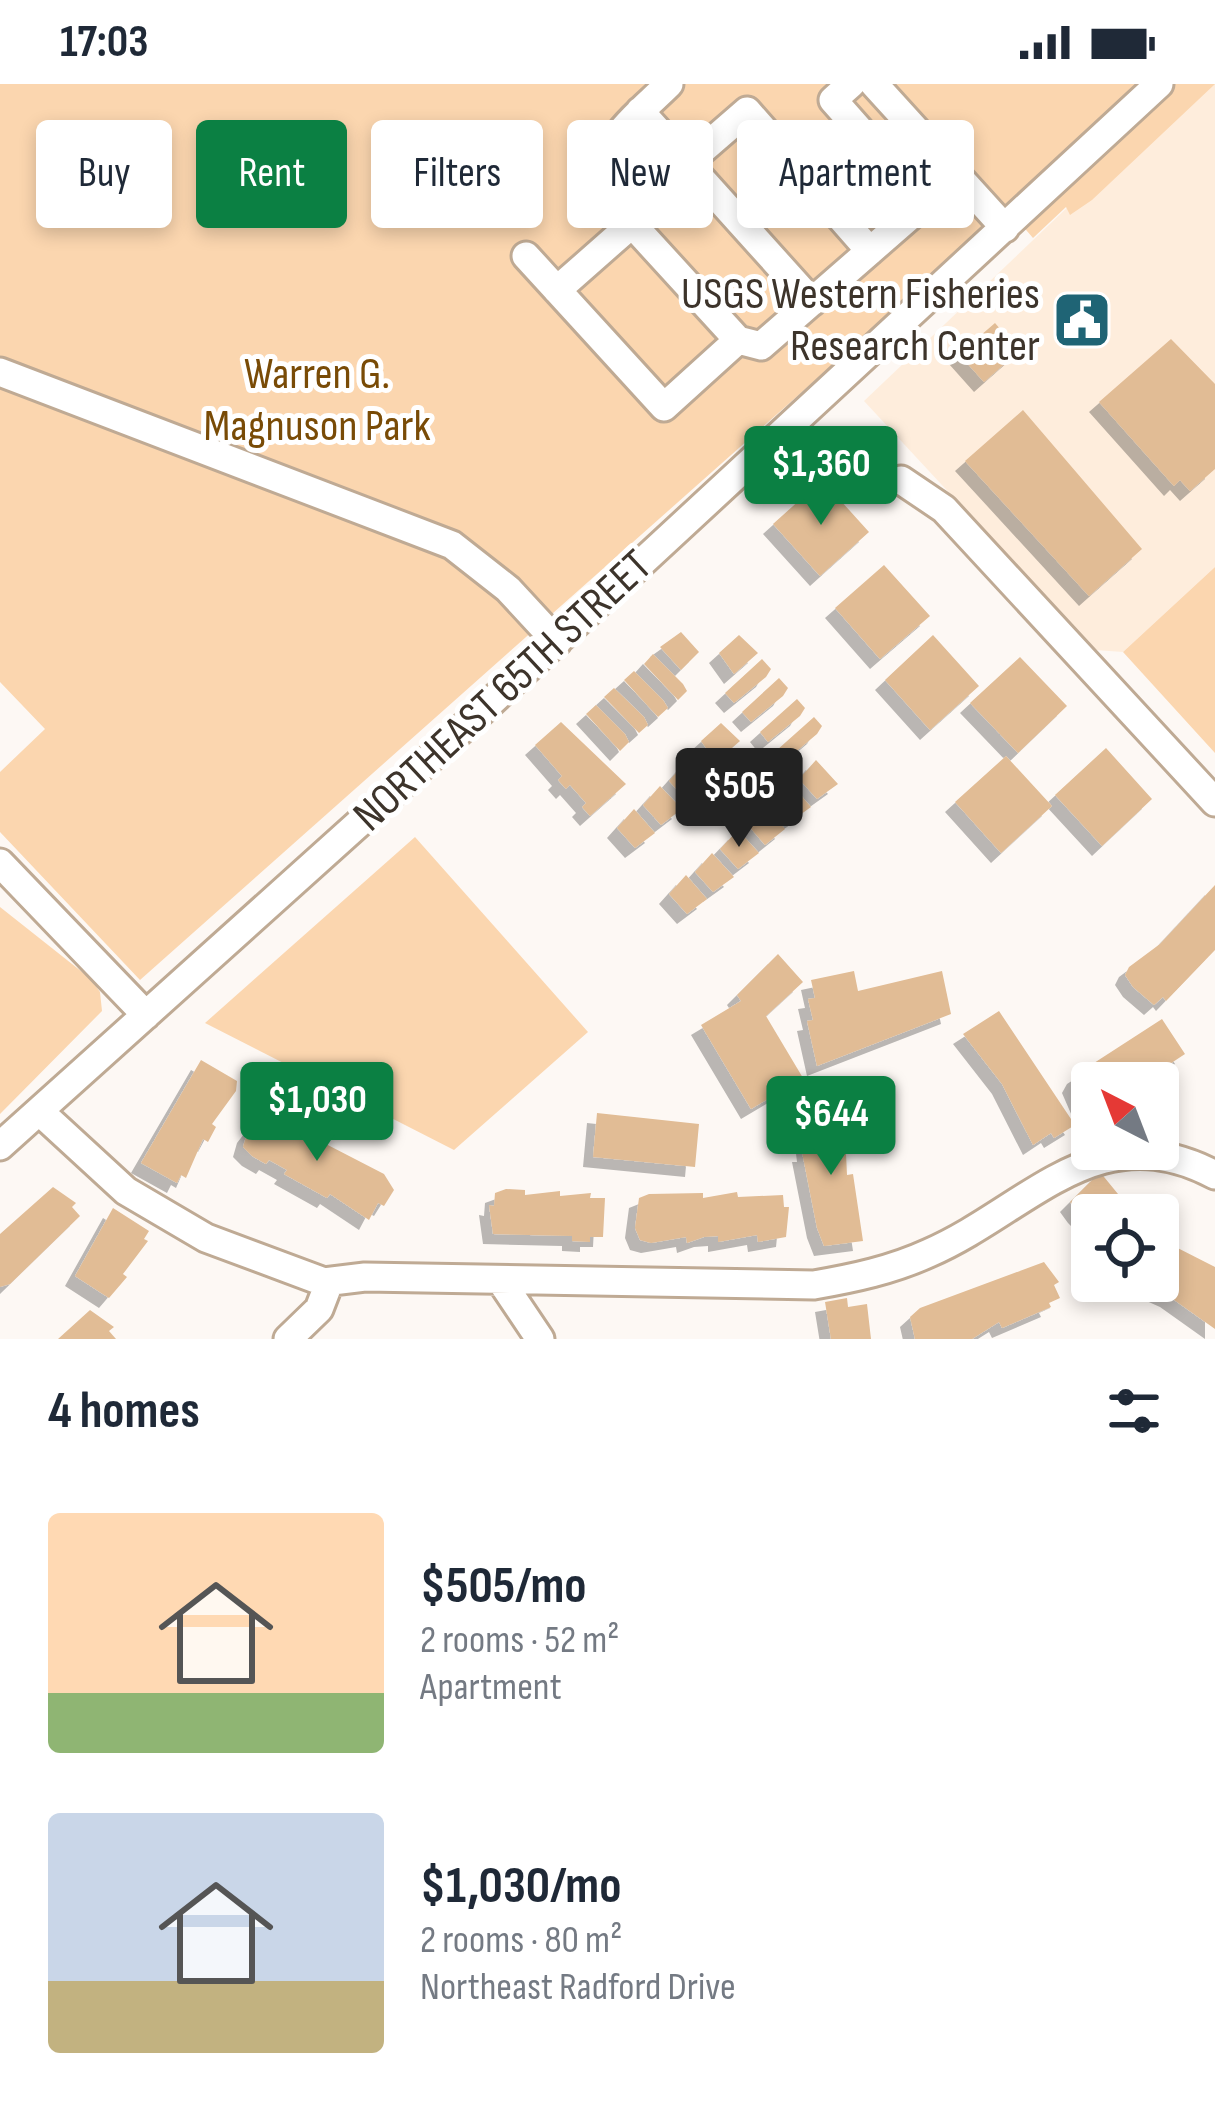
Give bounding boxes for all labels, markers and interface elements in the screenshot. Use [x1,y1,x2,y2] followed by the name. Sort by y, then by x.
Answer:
[60,15,148,70] text: 17:03
[36,120,172,228] chip: Buy
[196,120,347,228] chip: Rent
[371,120,543,228] chip: Filters
[567,120,713,228] chip: New
[737,120,974,228] chip: Apartment
[681,267,1040,374] place label: USGS Western Fisheries Research Center
[1051,289,1113,351] public building icon: USGS Western Fisheries Research Center
[203,347,431,454] park label: Warren G. Magnuson Park
[723,426,919,528] pin: $1,360
[771,441,871,488] text: $1,360
[342,539,664,843] street label: NORTHEAST 65TH STREET
[668,748,810,850] pin: $505
[703,763,775,810] text: $505
[219,1062,415,1164] pin: $1,030
[1071,1062,1179,1170] north arrow
[1071,1062,1179,1302] map controls
[760,1076,902,1178] pin: $644
[267,1077,367,1124] text: $1,030
[793,1091,869,1138] text: $644
[1071,1194,1179,1302] button: locate
[1101,1378,1167,1444] icon: filters
[48,1381,200,1442] text: 4 homes
[420,1556,587,1617] text: $505/mo
[144,1561,288,1705] icon: home
[420,1617,620,1664] text: 2 rooms · 52 m²
[420,1664,562,1711] text: Apartment
[420,1856,621,1917] text: $1,030/mo
[144,1861,288,2005] icon: home
[420,1917,622,1964] text: 2 rooms · 80 m²
[420,1964,736,2011] text: Northeast Radford Drive

